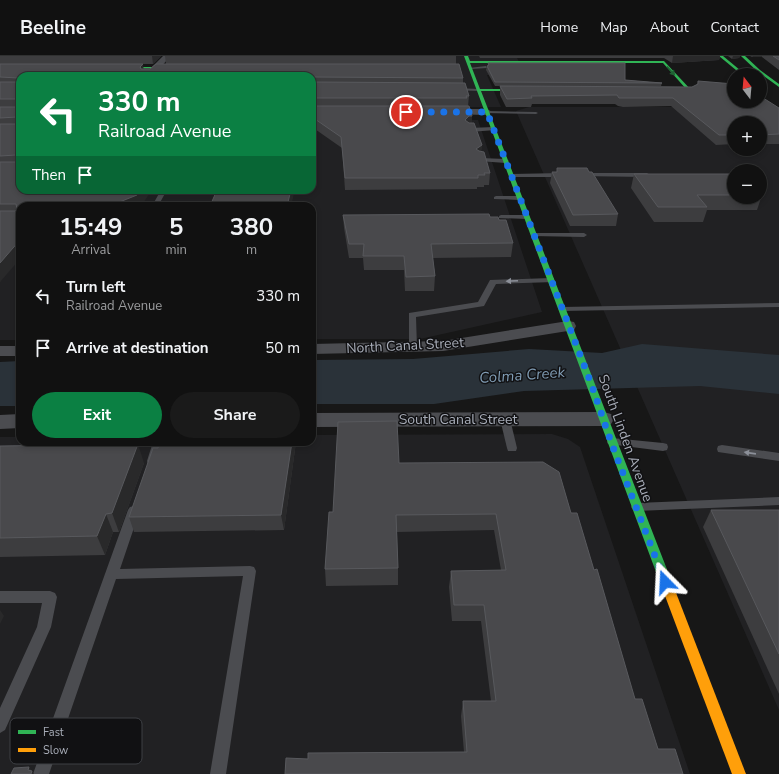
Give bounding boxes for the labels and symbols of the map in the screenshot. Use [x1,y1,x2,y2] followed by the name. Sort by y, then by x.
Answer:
[667,65,676,76] one-way arrow
[727,68,767,108] north arrow
[389,95,423,129] pin
[506,278,518,285] one-way arrow
[346,333,464,358] street label: North Canal Street
[478,362,566,388] water label: Colma Creek
[594,372,657,505] street label: South Linden Avenue
[399,410,517,429] street label: South Canal Street
[744,450,757,456] one-way arrow
[644,561,686,603] position arrow
[10,718,142,764] legend
[43,725,64,740] text: Fast
[43,743,68,758] text: Slow

